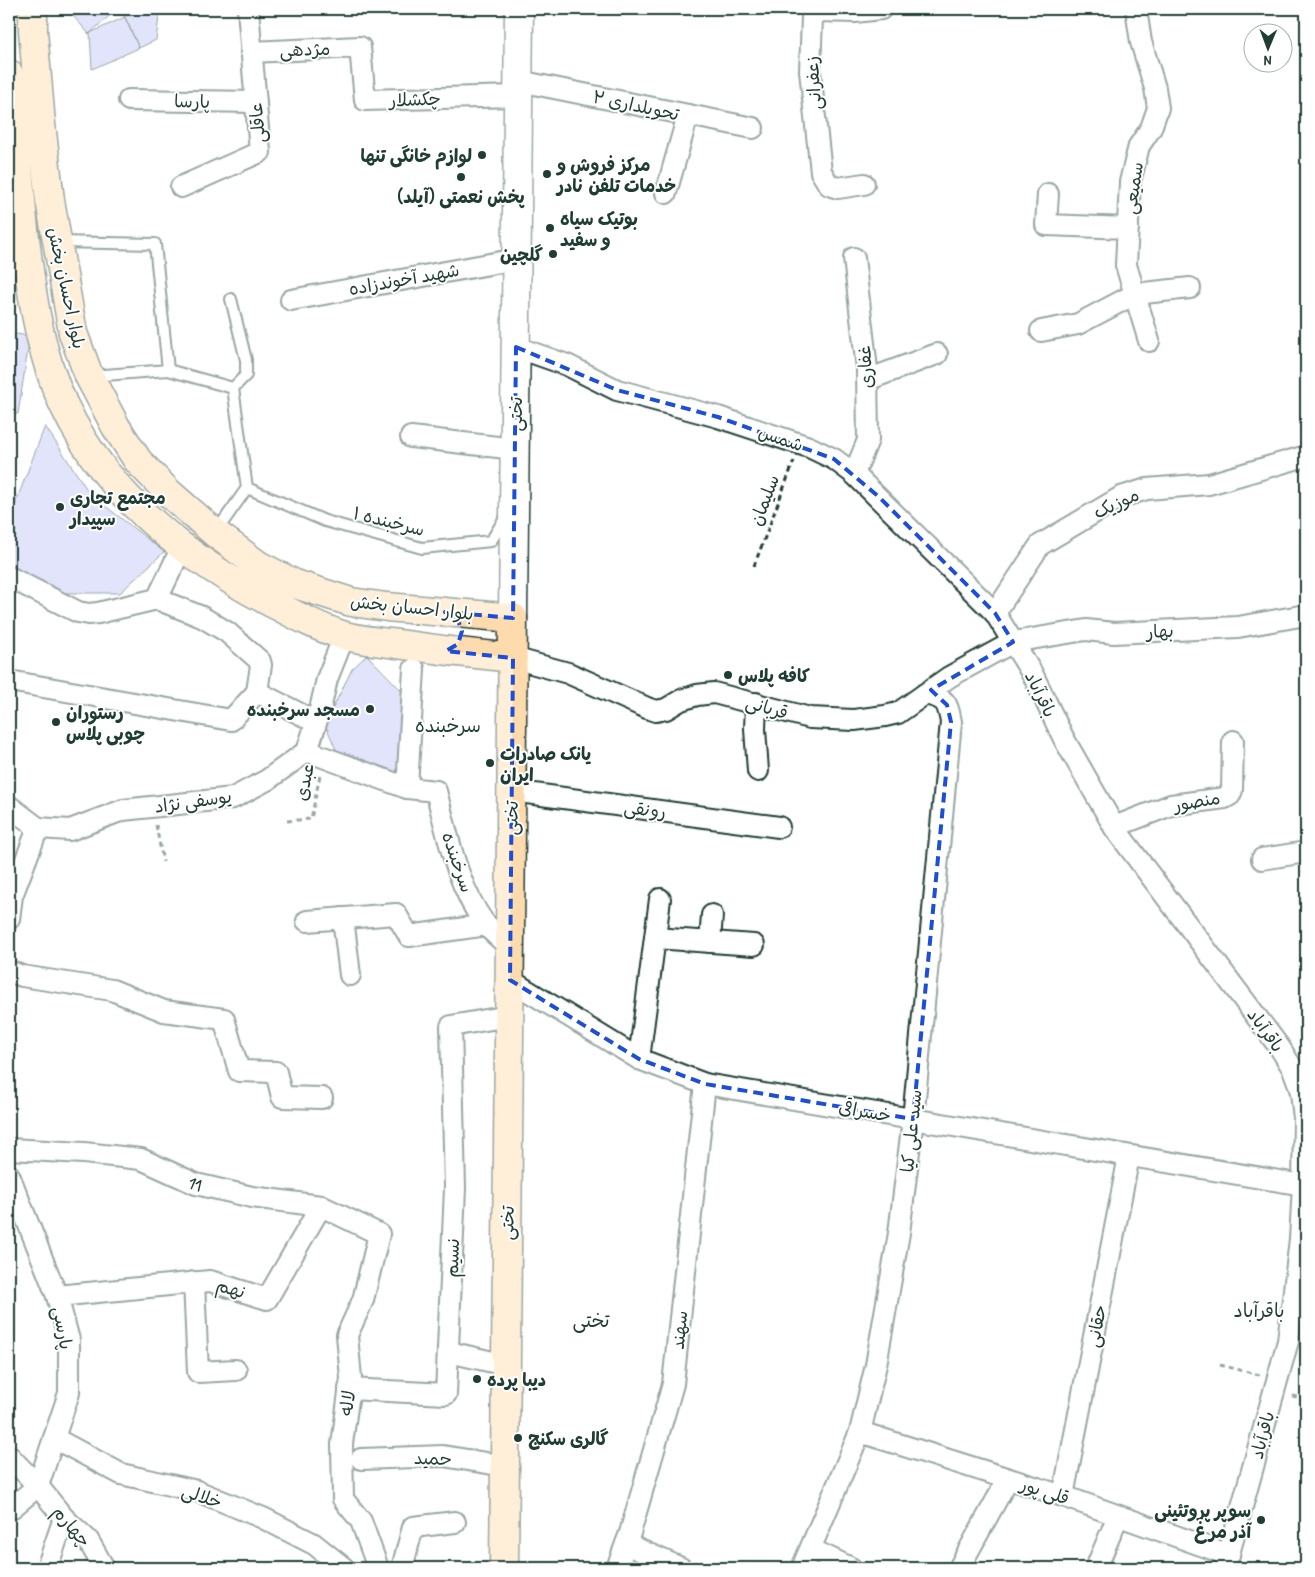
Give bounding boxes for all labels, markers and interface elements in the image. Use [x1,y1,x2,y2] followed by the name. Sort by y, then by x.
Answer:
[1242,22,1292,72] north arrow
[279,36,331,62] street label: مژدهی
[1263,52,1272,71] text: N
[799,55,827,111] street label: زعفرانی
[591,84,682,126] street label: تحویلداری ۲
[387,86,441,112] street label: چکشلار
[174,88,210,114] street label: پارسا
[243,102,271,144] street label: عاقلی
[360,143,472,170] place label: لوازم خانگی تنها
[476,149,488,161] marker: لوازم خانگی تنها
[555,152,676,198] place label: مرکز فروش و خدمات تلفن نادر
[1117,160,1149,216] street label: سمیعی
[541,168,553,180] marker: مرکز فروش و خدمات تلفن نادر
[455,171,467,183] marker: پخش نعمتی (آیلد)
[397,184,526,209] place label: پخش نعمتی (آیلد)
[560,206,638,252] place label: بوتیک سیاه و سفید
[544,222,556,234] marker: بوتیک سیاه و سفید
[42,225,92,351] street label: بلوار احسان بخش
[500,242,543,267] place label: گلچین
[547,248,559,260] marker: گلچین
[347,257,461,301] street label: شهید آخوندزاده
[851,345,879,389] street label: غفاری
[503,396,528,432] street label: تختی
[755,419,807,457] street label: شمس
[743,471,785,529] street label: سلیمان
[1089,482,1143,524] street label: موزیک
[68,485,166,531] place label: مجتمع تجاری سپیدار
[351,500,427,542] street label: سرخبنده ۱
[54,501,66,513] marker: مجتمع تجاری سپیدار
[349,588,475,626] street label: بلوار احسان بخش
[1144,618,1174,644] street label: بهار
[738,663,810,688] place label: کافه پلاس
[1019,667,1063,721] street label: باقرآباد
[722,669,734,681] marker: کافه پلاس
[743,689,791,725] street label: قربانی
[247,697,360,722] place label: مسجد سرخبنده
[66,700,145,746] place label: رستوران چوبی پلاس
[364,703,376,715] marker: مسجد سرخبنده
[415,712,481,738] district label: سرخبنده
[50,716,62,728] marker: رستوران چوبی پلاس
[500,741,591,787] place label: یانک صادرات ایران
[484,757,496,769] marker: یانک صادرات ایران
[288,761,320,803] street label: عبدی
[153,783,233,819] street label: یوسفی نژاد
[1170,785,1222,818] street label: منصور
[622,794,668,824] street label: رونقی
[498,800,524,836] street label: تختی
[436,828,480,896] street label: سرخبنده
[1242,1003,1290,1057] street label: باقرآباد
[894,1088,928,1174] street label: سید علی کیا
[837,1094,893,1128] street label: خسراقی
[184,1170,204,1197] street label: 11
[494,1205,520,1241] street label: تختی
[439,1238,467,1278] street label: نسیم
[213,1272,249,1306] street label: نهم
[1233,1297,1285,1323] district label: باقرآباد
[1080,1303,1112,1349] street label: حقانی
[47,1304,79,1352] street label: پارسی
[573,1307,610,1333] district label: تختی
[665,1309,693,1351] street label: سهند
[487,1367,546,1392] place label: دیبا پرده
[471,1373,483,1385] marker: دیبا پرده
[333,1389,361,1417] street label: لاله
[1244,1408,1280,1462] street label: باقرآباد
[528,1426,608,1451] place label: گالری سکنج
[512,1432,524,1444] marker: گالری سکنج
[414,1445,452,1471] street label: حمید
[1015,1471,1073,1511] street label: قلی پور
[179,1478,225,1514] street label: خلالی
[1154,1498,1252,1544] place label: سوپر پروتئینی آذر مرغ
[45,1500,97,1553] street label: چهارم
[1255,1514,1267,1526] marker: سوپر پروتئینی آذر مرغ

